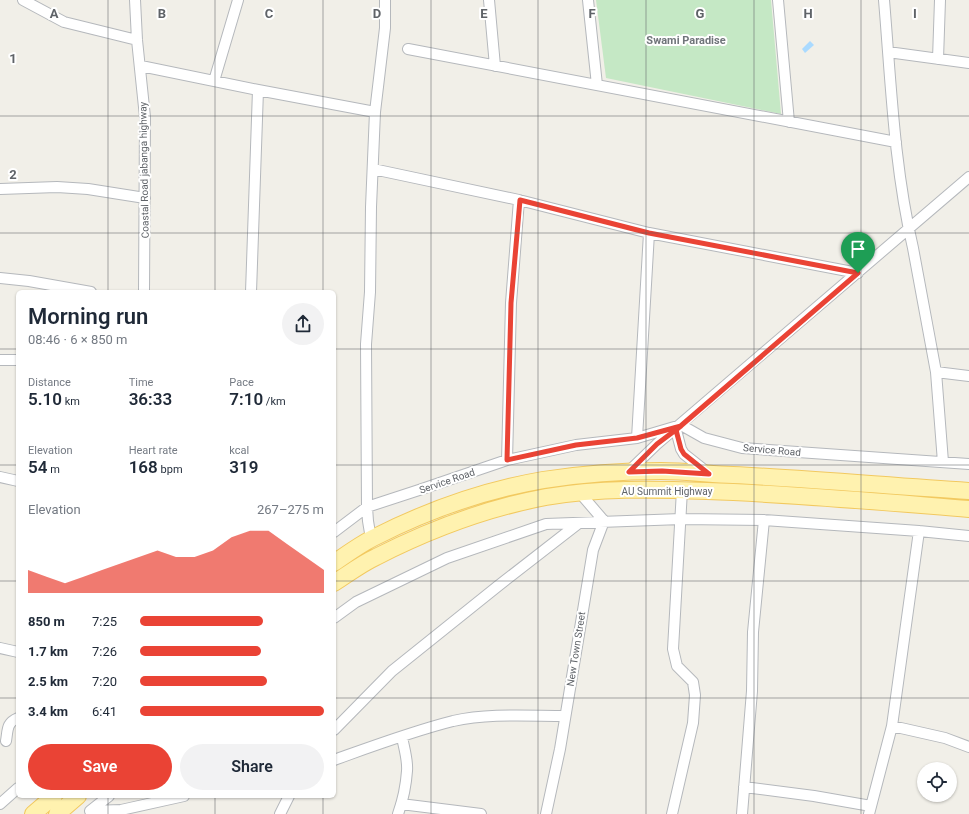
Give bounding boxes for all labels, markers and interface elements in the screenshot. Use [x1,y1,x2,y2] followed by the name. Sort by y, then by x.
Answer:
[50,6,59,21] text: A
[158,6,166,21] text: B
[265,6,274,21] text: C
[373,6,381,21] text: D
[480,6,488,21] text: E
[588,6,596,21] text: F
[696,6,705,21] text: G
[803,6,813,21] text: H
[913,6,917,21] text: I
[646,34,726,47] district label: Swami Paradise
[9,51,17,66] text: 1
[137,101,151,238] street label: Coastal Road jabanga highway
[9,167,17,182] text: 2
[841,232,875,273] pin
[847,238,869,260] icon: arrive
[282,303,324,345] button: share
[28,304,148,329] text: Morning run
[28,332,127,347] text: 08:46 · 6 × 850 m
[28,376,71,389] text: Distance
[129,376,153,389] text: Time
[229,376,254,389] text: Pace
[28,389,62,409] text: 5.10
[129,389,172,409] text: 36:33
[229,389,263,409] text: 7:10
[62,395,80,408] text: km
[263,395,286,408] text: /km
[743,442,801,458] street label: Service Road
[28,444,73,457] text: Elevation
[129,444,178,457] text: Heart rate
[229,444,249,457] text: kcal
[28,457,47,477] text: 54
[129,457,158,477] text: 168
[229,457,258,477] text: 319
[47,463,60,476] text: m
[158,463,183,476] text: bpm
[418,466,476,496] street label: Service Road
[622,486,713,497] street label: AU Summit Highway
[28,502,81,517] text: Elevation
[257,502,324,517] text: 267–275 m
[565,611,587,687] street label: New Town Street
[28,614,65,629] text: 850 m
[92,614,117,629] text: 7:25
[28,644,68,659] text: 1.7 km
[92,644,117,659] text: 7:26
[28,674,68,689] text: 2.5 km
[92,674,117,689] text: 7:20
[28,704,68,719] text: 3.4 km
[92,704,117,719] text: 6:41
[28,744,172,790] button: Save
[180,744,324,790] button: Share
[917,762,957,802] map controls
[917,762,957,802] button: locate

